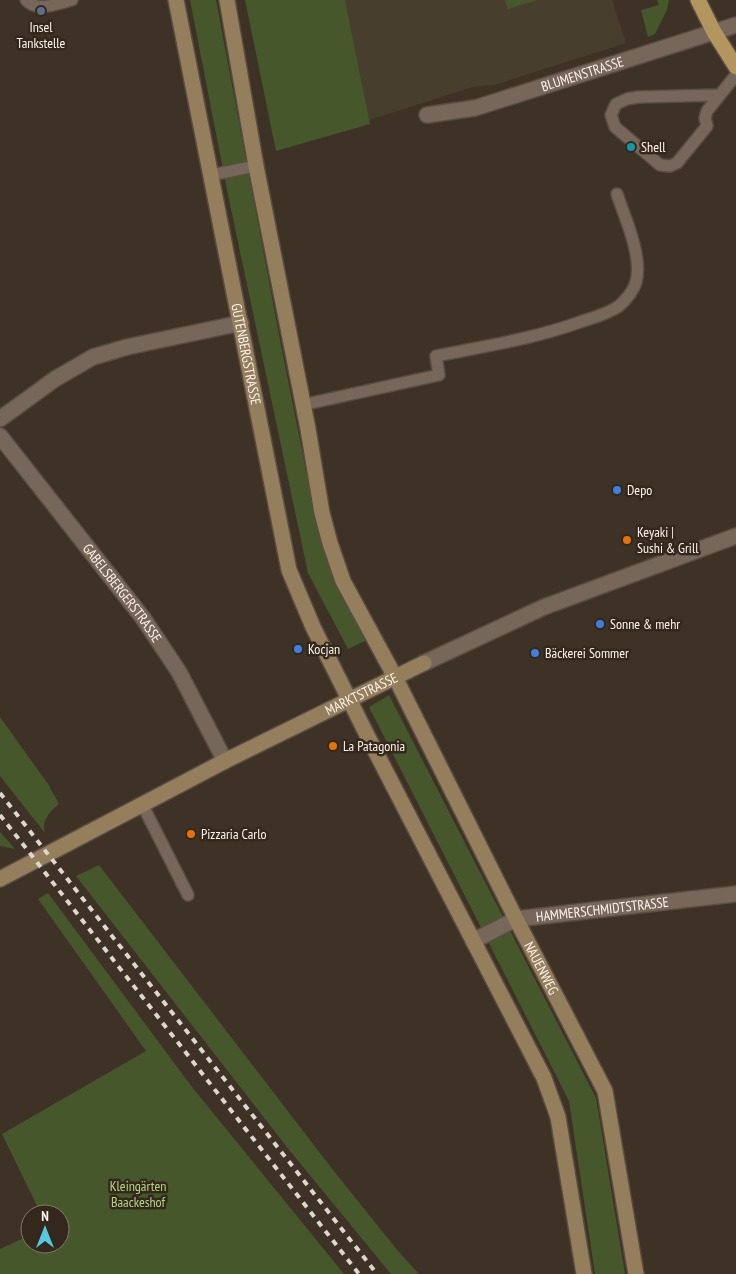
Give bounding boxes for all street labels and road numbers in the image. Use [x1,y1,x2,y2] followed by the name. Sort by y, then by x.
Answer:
[539,52,626,95] street label: BLUMENSTRASSE
[227,302,265,406] street label: GUTENBERGSTRASSE
[79,540,166,646] street label: GABELSBERGERSTRASSE
[322,668,400,719] street label: MARKTSTRASSE
[535,893,669,926] street label: HAMMERSCHMIDTSTRASSE
[520,938,563,998] street label: NAUENWEG

